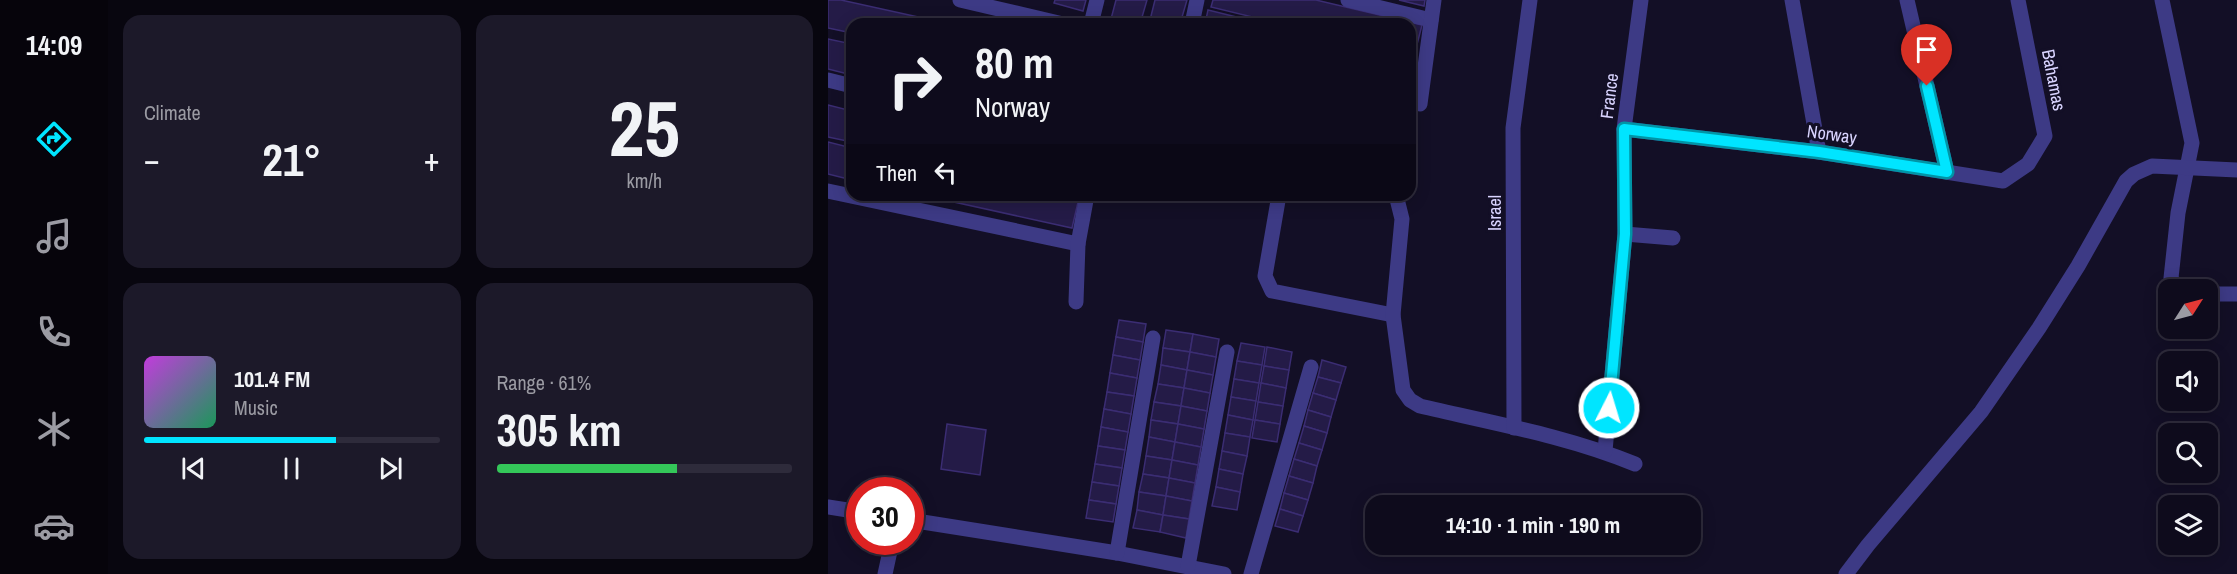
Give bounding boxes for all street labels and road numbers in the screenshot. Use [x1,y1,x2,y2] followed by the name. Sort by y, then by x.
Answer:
[2036,47,2072,113] street label: Bahamas
[1594,72,1624,120] street label: France
[1805,118,1859,150] street label: Norway
[1482,195,1507,231] street label: Israel

